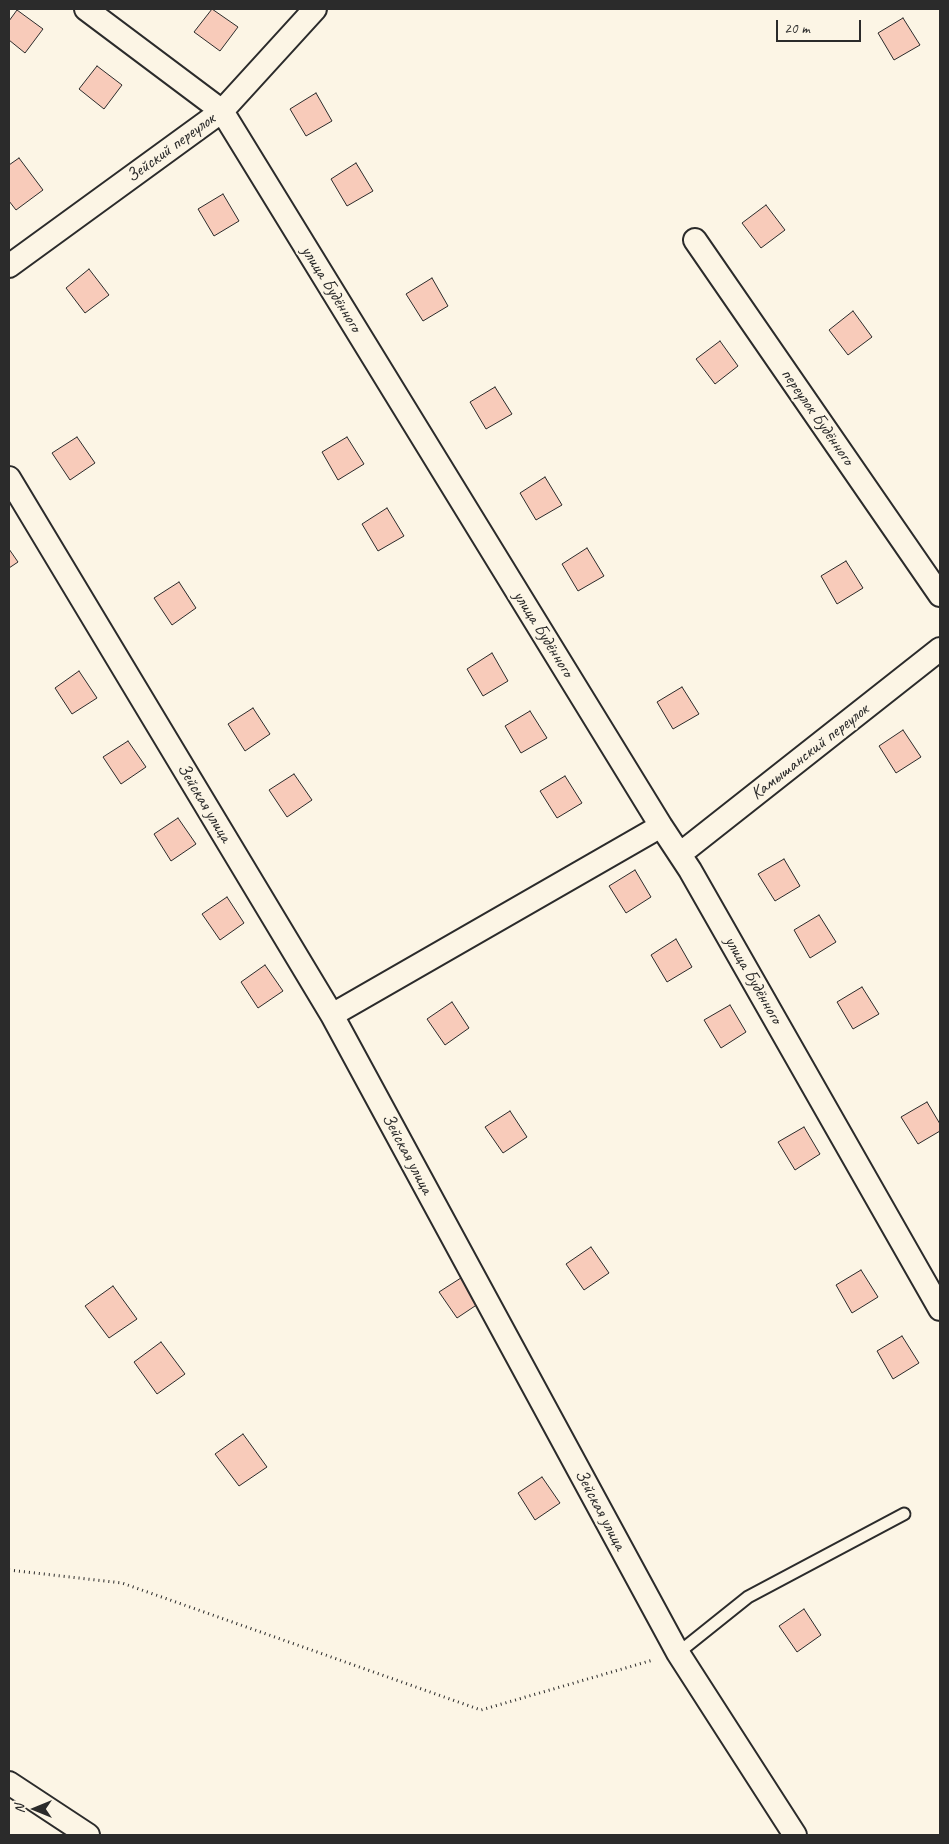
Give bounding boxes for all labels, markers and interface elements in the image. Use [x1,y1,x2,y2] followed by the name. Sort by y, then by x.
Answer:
[779,10,864,42] scale bar
[784,19,810,38] text: 20 m
[122,109,220,187] street label: Зейский переулок
[296,242,366,336] street label: улица Будённого
[776,364,858,470] street label: переулок Будённого
[508,587,578,681] street label: улица Будённого
[747,699,873,805] street label: Камышанский переулок
[172,759,236,847] street label: Зейская улица
[719,932,787,1028] street label: улица Будённого
[377,1110,437,1198] street label: Зейская улица
[570,1466,630,1554] street label: Зейская улица
[10,1784,60,1834] north arrow
[11,1805,28,1813] text: N

